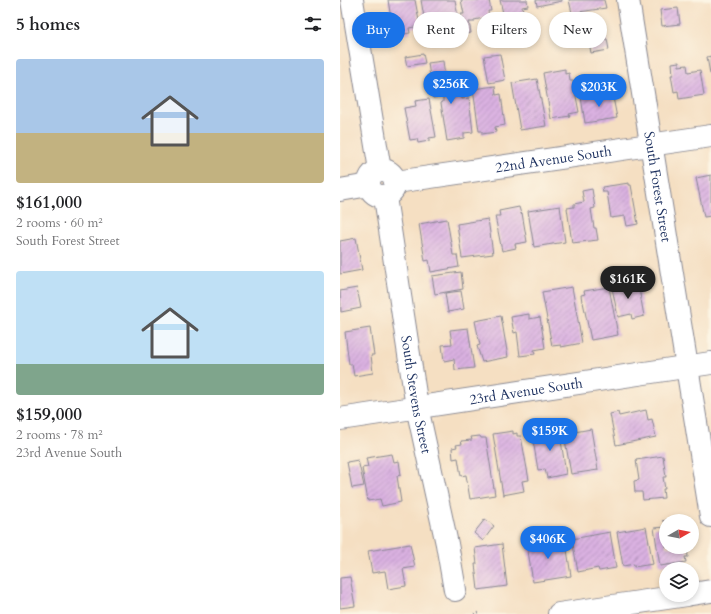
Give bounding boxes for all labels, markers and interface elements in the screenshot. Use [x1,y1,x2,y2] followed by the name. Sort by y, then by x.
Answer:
[352,12,405,48] chip: Buy
[413,12,469,48] chip: Rent
[477,12,541,48] chip: Filters
[549,12,607,48] chip: New
[16,13,80,36] text: 5 homes
[302,13,324,35] icon: filters
[423,71,479,105] pin: $256K
[571,74,627,108] pin: $203K
[432,75,470,93] text: $256K
[580,78,618,96] text: $203K
[134,85,206,157] icon: home
[639,130,676,244] street label: South Forest Street
[494,142,613,177] street label: 22nd Avenue South
[16,191,82,214] text: $161,000
[16,214,103,232] text: 2 rooms · 60 m²
[16,232,120,250] text: South Forest Street
[600,266,656,300] pin: $161K
[609,270,647,288] text: $161K
[134,297,206,369] icon: home
[396,334,436,456] street label: South Stevens Street
[468,373,584,409] street label: 23rd Avenue South
[16,403,82,426] text: $159,000
[522,418,578,452] pin: $159K
[531,422,569,440] text: $159K
[16,426,103,444] text: 2 rooms · 78 m²
[16,444,122,462] text: 23rd Avenue South
[659,514,699,554] north arrow
[659,514,699,602] map controls
[520,526,576,560] pin: $406K
[529,530,567,548] text: $406K
[659,562,699,602] button: layers

